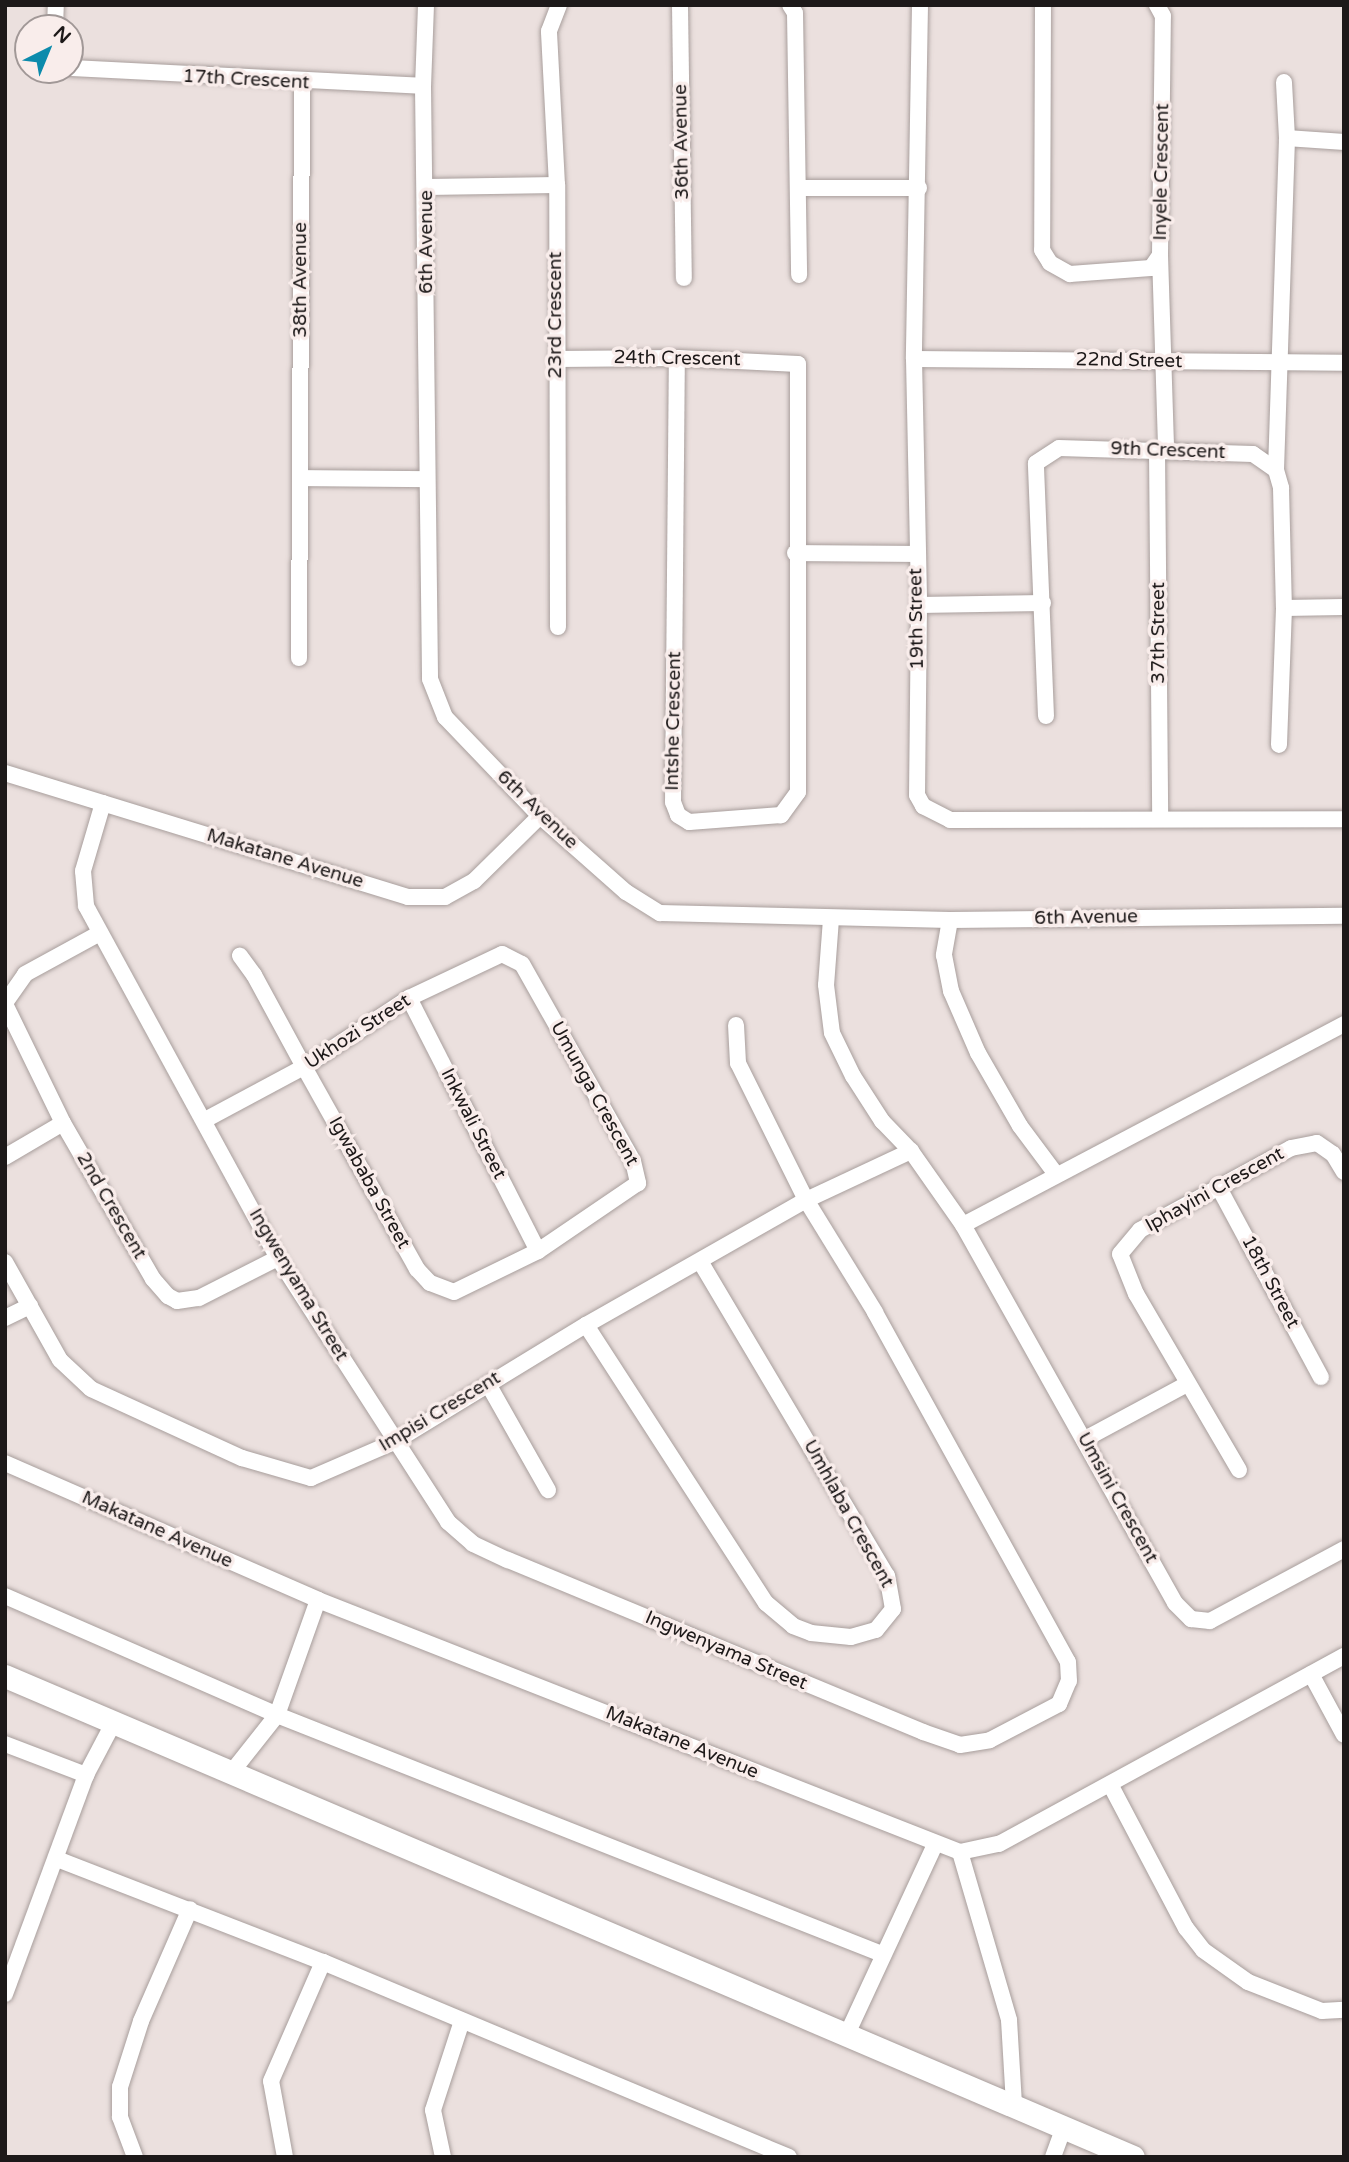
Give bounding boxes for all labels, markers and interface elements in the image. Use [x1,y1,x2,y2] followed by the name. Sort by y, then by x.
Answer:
[14,14,84,84] north arrow
[49,22,75,48] text: N
[182,65,310,95] street label: 17th Crescent
[670,84,694,200] street label: 36th Avenue
[1149,103,1175,241] street label: Inyele Crescent
[416,190,438,294] street label: 6th Avenue
[290,222,312,338] street label: 38th Avenue
[545,251,567,379] street label: 23rd Crescent
[613,346,741,372] street label: 24th Crescent
[1075,349,1183,373] street label: 22nd Street
[1110,438,1226,464] street label: 9th Crescent
[905,568,929,670] street label: 19th Street
[1148,582,1170,684] street label: 37th Street
[661,651,687,791] street label: Intshe Crescent
[492,766,582,854] street label: 6th Avenue
[204,824,366,894] street label: Makatane Avenue
[1034,906,1138,930] street label: 6th Avenue
[301,989,415,1075] street label: Ukhozi Street
[545,1018,643,1170] street label: Umunga Crescent
[435,1065,511,1183] street label: Inkwali Street
[323,1113,415,1253] street label: Igwababa Street
[1142,1143,1288,1237] street label: Iphayini Crescent
[71,1148,151,1264] street label: 2nd Crescent
[243,1205,353,1365] street label: Ingwenyama Street
[1236,1232,1304,1332] street label: 18th Street
[375,1367,505,1457] street label: Impisi Crescent
[1072,1429,1162,1567] street label: Umsini Crescent
[798,1436,898,1592] street label: Umhlaba Crescent
[78,1486,236,1574] street label: Makatane Avenue
[641,1607,811,1695] street label: Ingwenyama Street
[602,1702,762,1784] street label: Makatane Avenue

